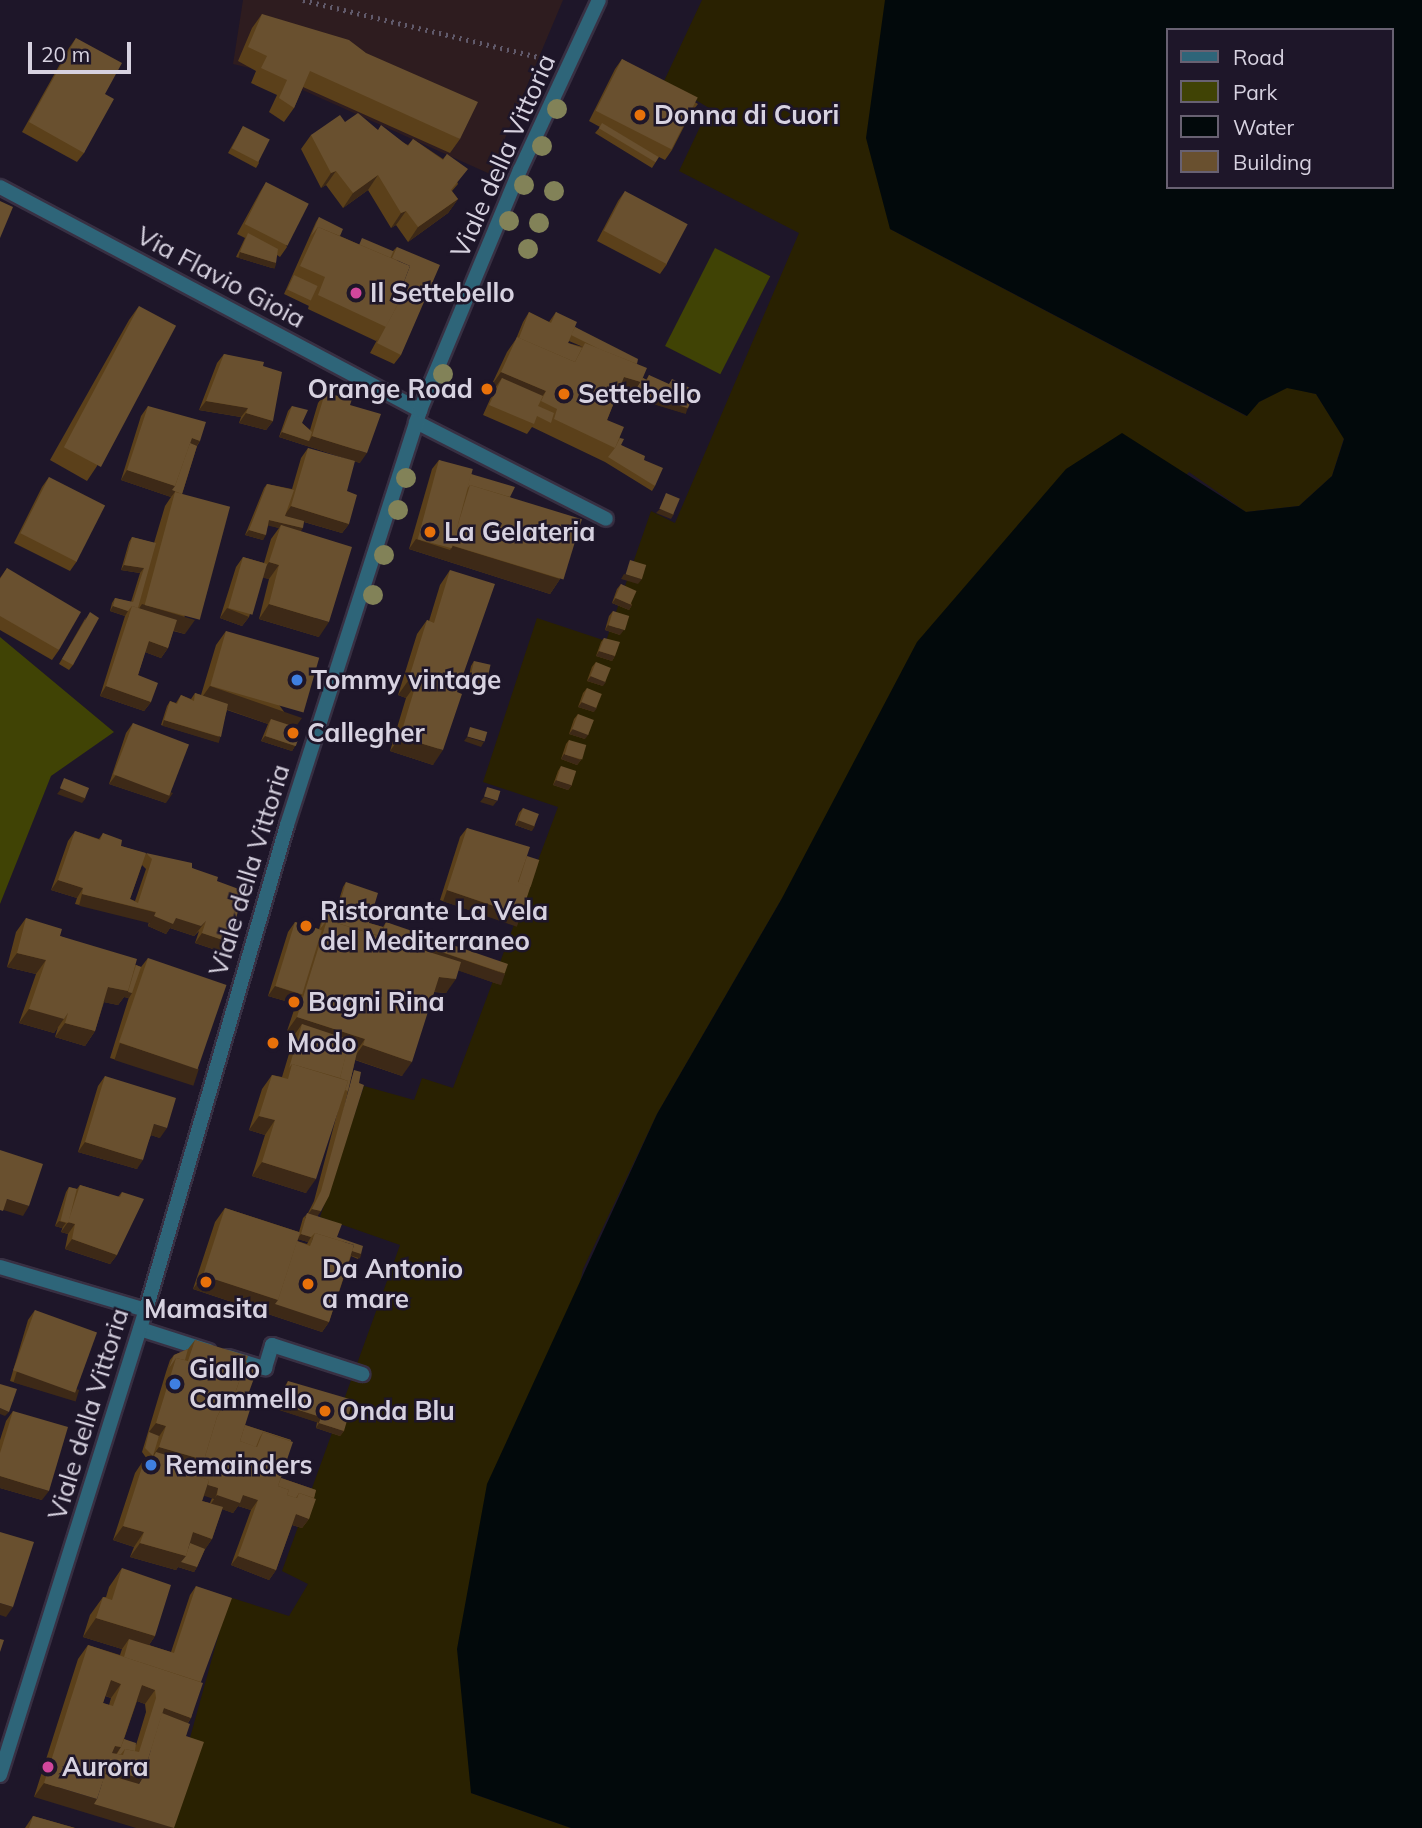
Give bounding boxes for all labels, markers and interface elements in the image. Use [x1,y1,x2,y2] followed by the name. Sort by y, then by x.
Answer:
[32,28,135,72] scale bar
[1166,28,1394,189] legend
[41,41,90,67] text: 20 m
[1233,44,1284,70] text: Road
[444,49,562,263] street label: Viale della Vittoria
[1233,79,1277,105] text: Park
[654,99,839,131] place label: Donna di Cuori
[632,107,648,123] marker: Donna di Cuori
[1233,114,1294,140] text: Water
[1233,149,1312,175] text: Building
[131,219,311,335] street label: Via Flavio Gioia
[370,277,515,309] place label: Il Settebello
[348,285,364,301] marker: Il Settebello
[308,373,473,405] place label: Orange Road
[578,378,701,410] place label: Settebello
[479,381,495,397] marker: Orange Road
[556,386,572,402] marker: Settebello
[444,516,595,548] place label: La Gelateria
[422,524,438,540] marker: La Gelateria
[311,664,501,696] place label: Tommy vintage
[289,672,305,688] marker: Tommy vintage
[307,717,425,749] place label: Callegher
[285,725,301,741] marker: Callegher
[202,760,296,980] street label: Viale della Vittoria
[320,895,548,956] place label: Ristorante La Vela del Mediterraneo
[298,918,314,934] marker: Ristorante La Vela del Mediterraneo
[308,986,445,1018] place label: Bagni Rina
[286,994,302,1010] marker: Bagni Rina
[287,1027,357,1059] place label: Modo
[265,1035,281,1051] marker: Modo
[322,1253,463,1314] place label: Da Antonio a mare
[198,1274,214,1290] marker: Mamasita
[300,1276,316,1292] marker: Da Antonio a mare
[144,1293,268,1325] place label: Mamasita
[41,1304,135,1524] street label: Viale della Vittoria
[189,1353,312,1414] place label: Giallo Cammello
[167,1376,183,1392] marker: Giallo Cammello
[339,1395,455,1427] place label: Onda Blu
[317,1403,333,1419] marker: Onda Blu
[165,1449,313,1481] place label: Remainders
[143,1457,159,1473] marker: Remainders
[62,1751,149,1783] place label: Aurora
[40,1759,56,1775] marker: Aurora

